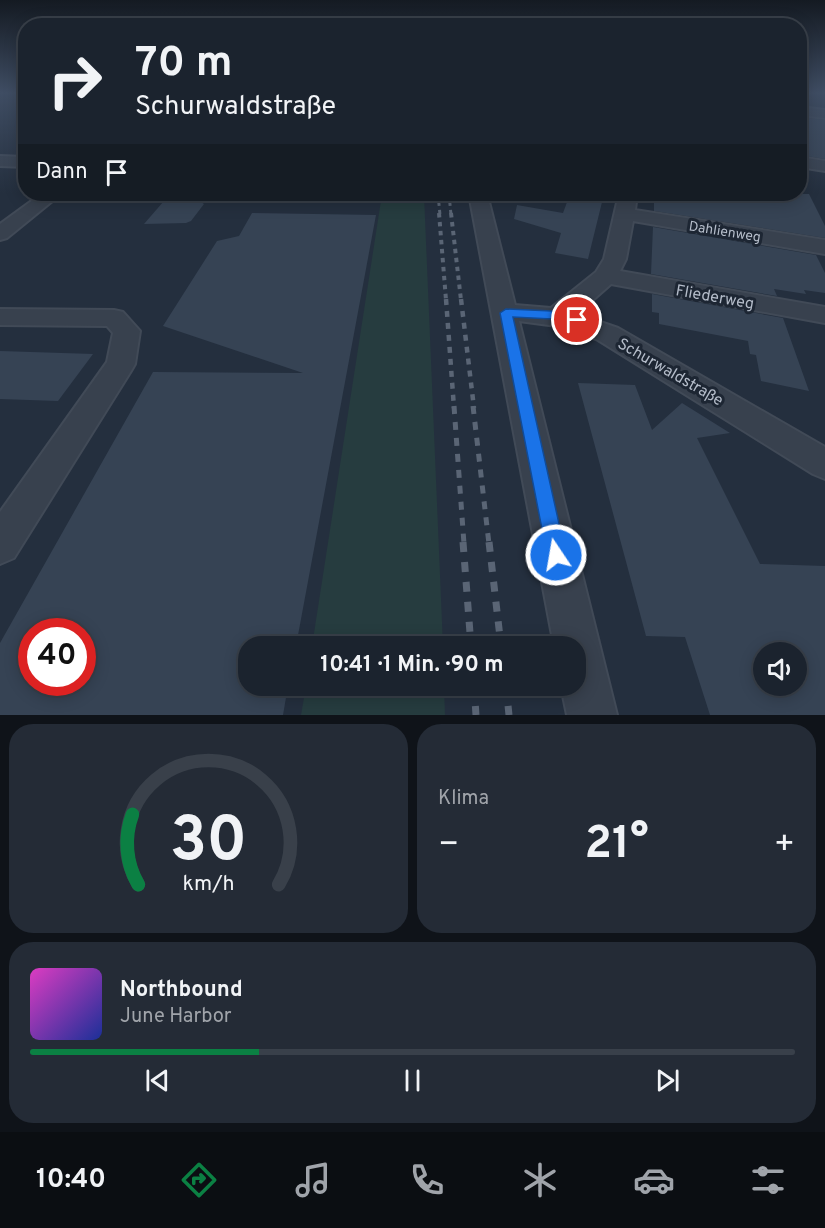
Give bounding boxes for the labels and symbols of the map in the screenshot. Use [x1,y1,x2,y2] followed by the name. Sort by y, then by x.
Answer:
[688,218,762,247] street label: Dahlienweg
[674,281,755,315] street label: Fliederweg
[551,294,602,345] pin
[613,334,727,411] street label: Schurwaldstraße
[524,523,588,587] position arrow
[18,618,96,696] speed limit sign: 40

